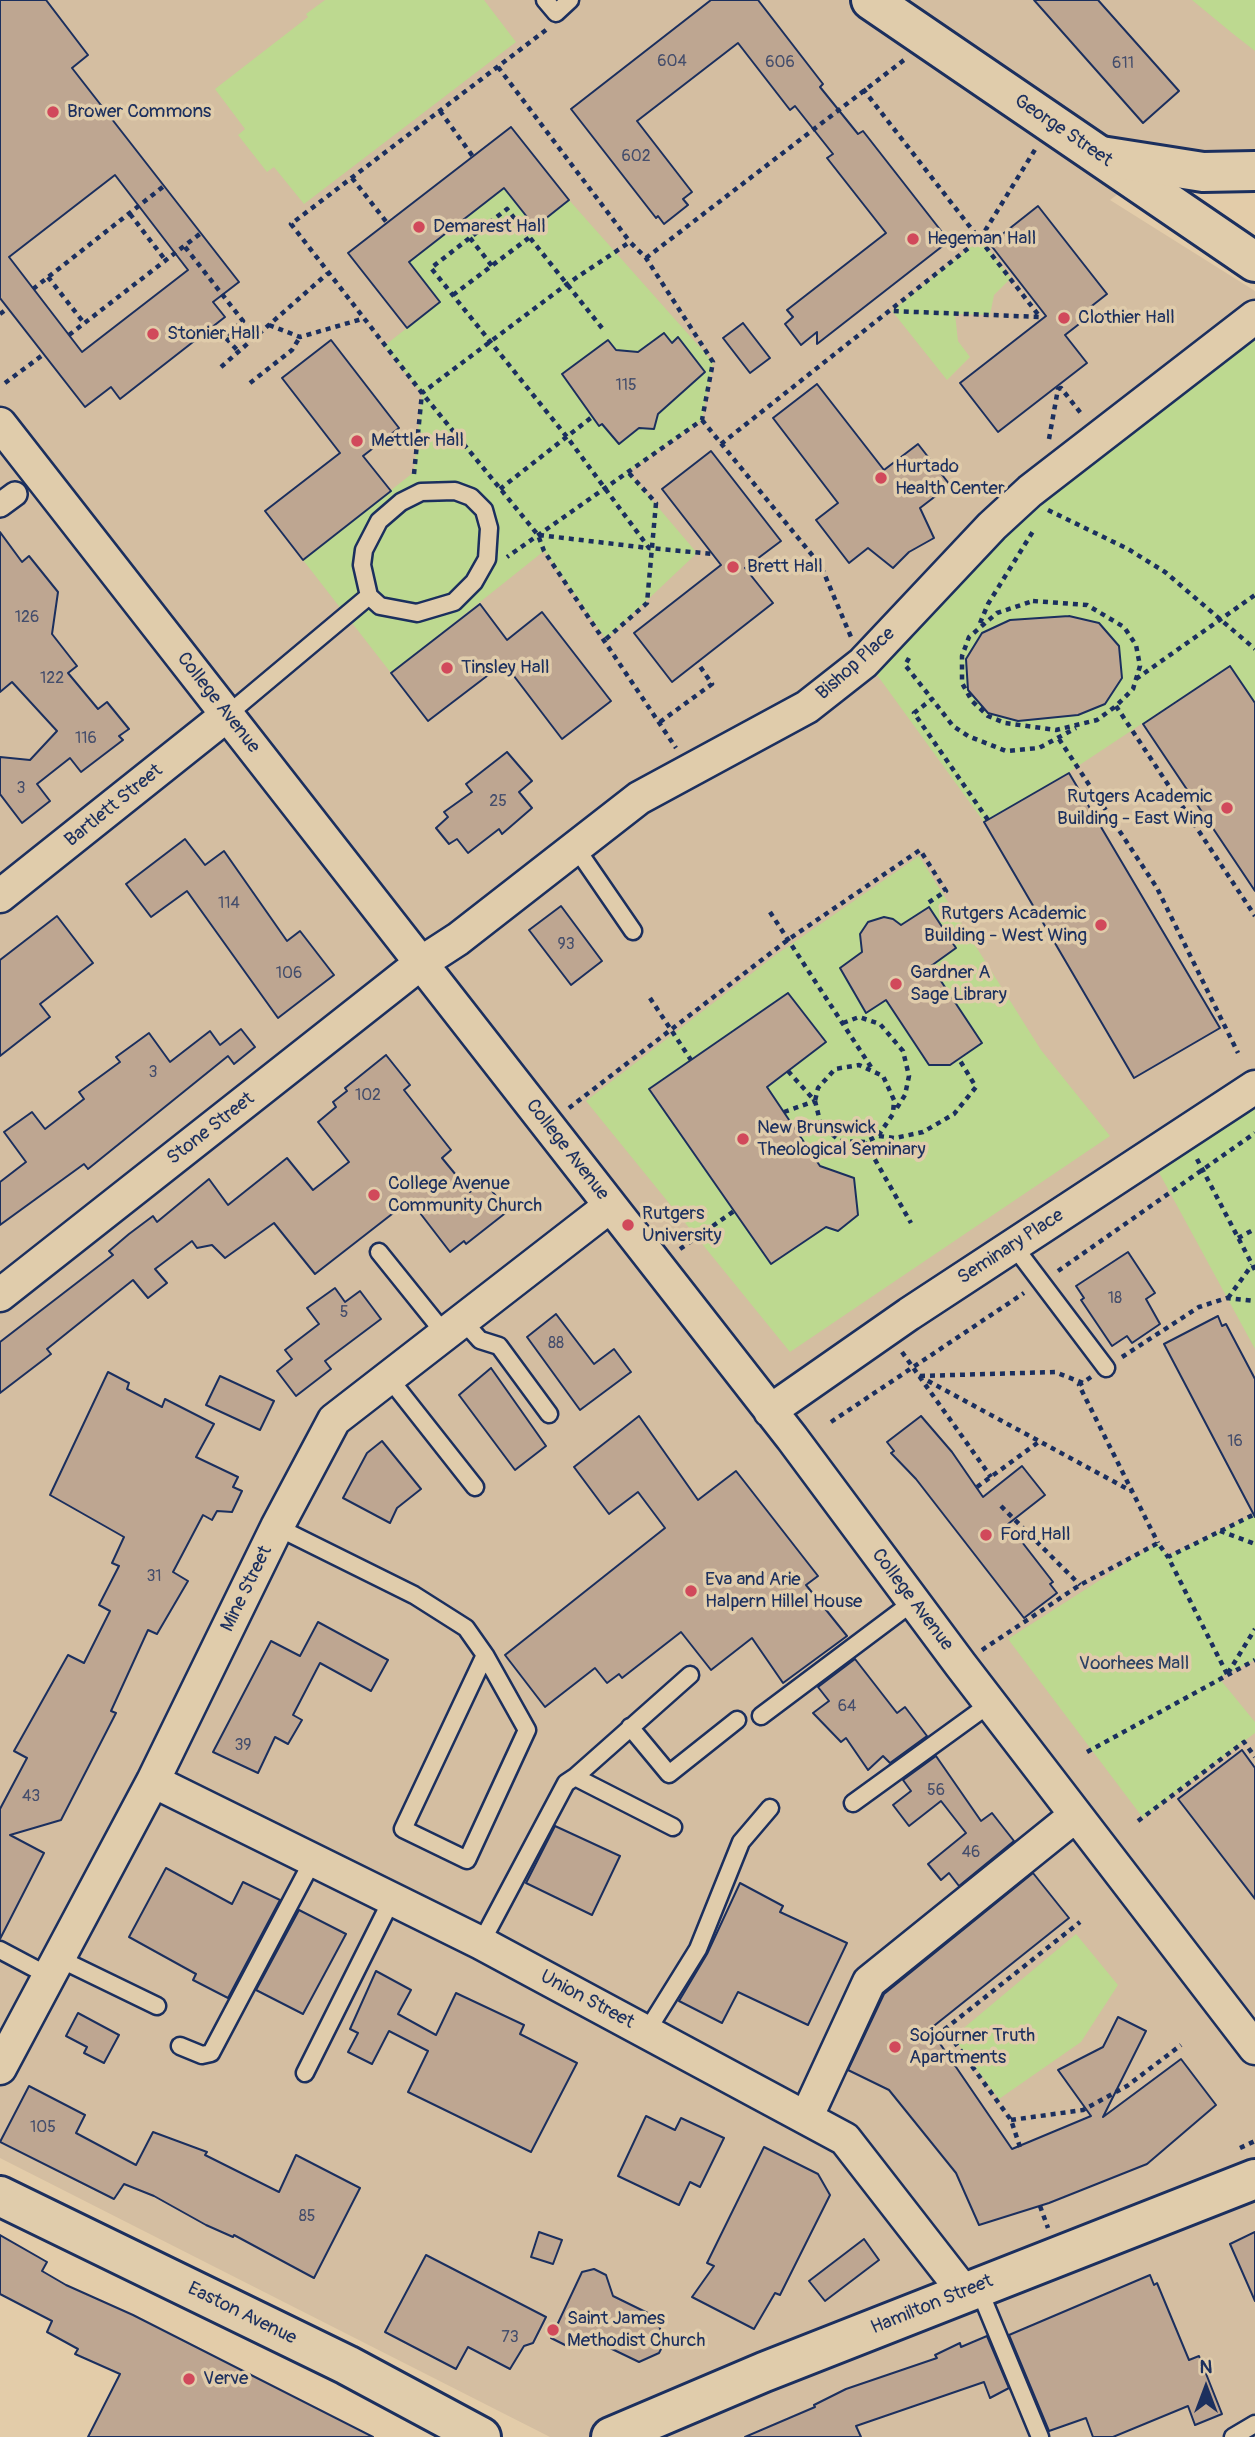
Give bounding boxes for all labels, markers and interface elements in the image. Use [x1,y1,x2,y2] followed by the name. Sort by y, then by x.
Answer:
[657,52,687,72] house number: 604
[765,53,795,73] house number: 606
[1112,54,1134,74] house number: 611
[1010,90,1116,172] street label: George Street
[67,101,211,123] place label: Brower Commons
[45,104,61,120] marker: Brower Commons
[621,147,651,167] house number: 602
[433,216,546,238] place label: Demarest Hall
[411,219,427,235] marker: Demarest Hall
[927,228,1036,250] place label: Hegeman Hall
[905,231,921,247] marker: Hegeman Hall
[1078,307,1175,329] place label: Clothier Hall
[1056,310,1072,326] marker: Clothier Hall
[167,323,260,345] place label: Stonier Hall
[145,326,161,342] marker: Stonier Hall
[615,376,637,396] house number: 115
[371,430,464,452] place label: Mettler Hall
[349,433,365,449] marker: Mettler Hall
[895,456,1005,500] place label: Hurtado Health Center
[873,470,889,486] marker: Hurtado Health Center
[747,556,823,578] place label: Brett Hall
[725,559,741,575] marker: Brett Hall
[15,608,39,628] house number: 126
[812,623,900,705] street label: Bishop Place
[172,648,264,758] street label: College Avenue
[461,657,550,679] place label: Tinsley Hall
[439,660,455,676] marker: Tinsley Hall
[40,669,64,689] house number: 122
[75,729,97,749] house number: 116
[61,760,167,852] street label: Bartlett Street
[17,779,25,799] house number: 3
[1057,786,1213,830] place label: Rutgers Academic Building - East Wing
[489,792,507,812] house number: 25
[1219,800,1235,816] marker: Rutgers Academic Building - East Wing
[218,894,240,914] house number: 114
[924,903,1087,947] place label: Rutgers Academic Building - West Wing
[1093,917,1109,933] marker: Rutgers Academic Building - West Wing
[557,935,575,955] house number: 93
[910,962,1007,1006] place label: Gardner A Sage Library
[276,964,302,984] house number: 106
[888,976,904,992] marker: Gardner A Sage Library
[149,1063,157,1083] house number: 3
[355,1086,381,1106] house number: 102
[163,1088,259,1170] street label: Stone Street
[521,1095,613,1205] street label: College Avenue
[757,1117,926,1161] place label: New Brunswick Theological Seminary
[735,1131,751,1147] marker: New Brunswick Theological Seminary
[388,1173,542,1217] place label: College Avenue Community Church
[366,1187,382,1203] marker: College Avenue Community Church
[642,1203,722,1247] place label: Rutgers University
[954,1204,1068,1290] street label: Seminary Place
[620,1217,636,1233] marker: Rutgers University
[1108,1289,1122,1309] house number: 18
[340,1303,348,1323] house number: 5
[548,1334,564,1354] house number: 88
[1227,1432,1243,1452] house number: 16
[1000,1524,1070,1546] place label: Ford Hall
[978,1527,994,1543] marker: Ford Hall
[216,1542,278,1636] street label: Mine Street
[866,1545,958,1655] street label: College Avenue
[146,1567,162,1587] house number: 31
[705,1569,862,1613] place label: Eva and Arie Halpern Hillel House
[683,1583,699,1599] marker: Eva and Arie Halpern Hillel House
[1079,1653,1189,1675] park label: Voorhees Mall
[838,1697,856,1717] house number: 64
[234,1736,252,1756] house number: 39
[927,1781,945,1801] house number: 56
[22,1787,40,1807] house number: 43
[962,1843,980,1863] house number: 46
[536,1966,638,2034] street label: Union Street
[909,2025,1035,2069] place label: Sojourner Truth Apartments
[887,2039,903,2055] marker: Sojourner Truth Apartments
[30,2118,56,2138] house number: 105
[299,2207,315,2227] house number: 85
[868,2270,996,2340] street label: Hamilton Street
[184,2278,300,2350] street label: Easton Avenue
[567,2308,705,2352] place label: Saint James Methodist Church
[545,2322,561,2338] marker: Saint James Methodist Church
[501,2328,519,2348] house number: 73
[1171,2353,1241,2423] north arrow
[1200,2355,1212,2379] text: N
[203,2368,248,2390] place label: Verve
[181,2371,197,2387] marker: Verve

